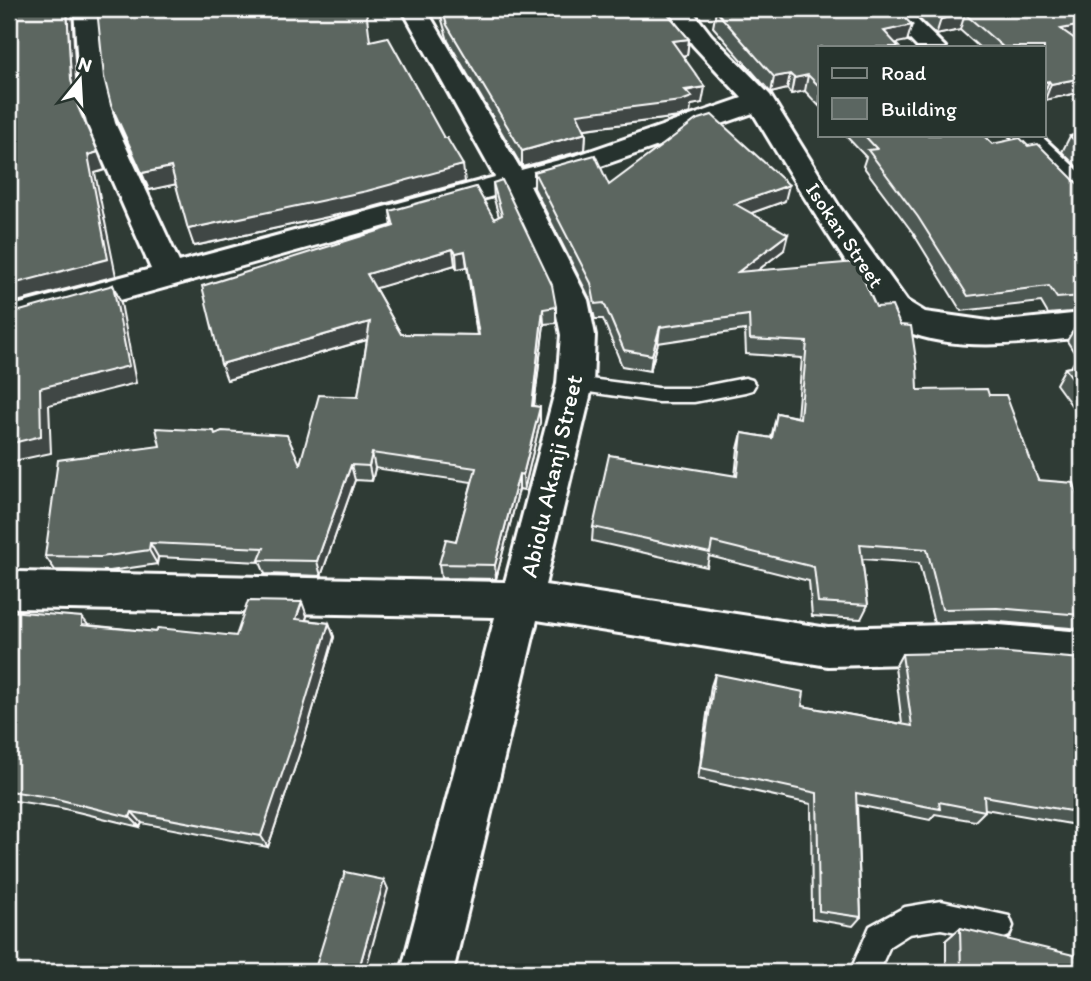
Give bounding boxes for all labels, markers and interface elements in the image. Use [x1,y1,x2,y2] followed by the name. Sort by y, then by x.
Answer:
[46,46,116,116] north arrow
[818,46,1046,136] legend
[75,51,95,77] text: N
[881,60,927,85] text: Road
[881,96,957,121] text: Building
[801,178,889,292] street label: Isokan Street
[514,372,588,580] street label: Abiolu Akanji Street

